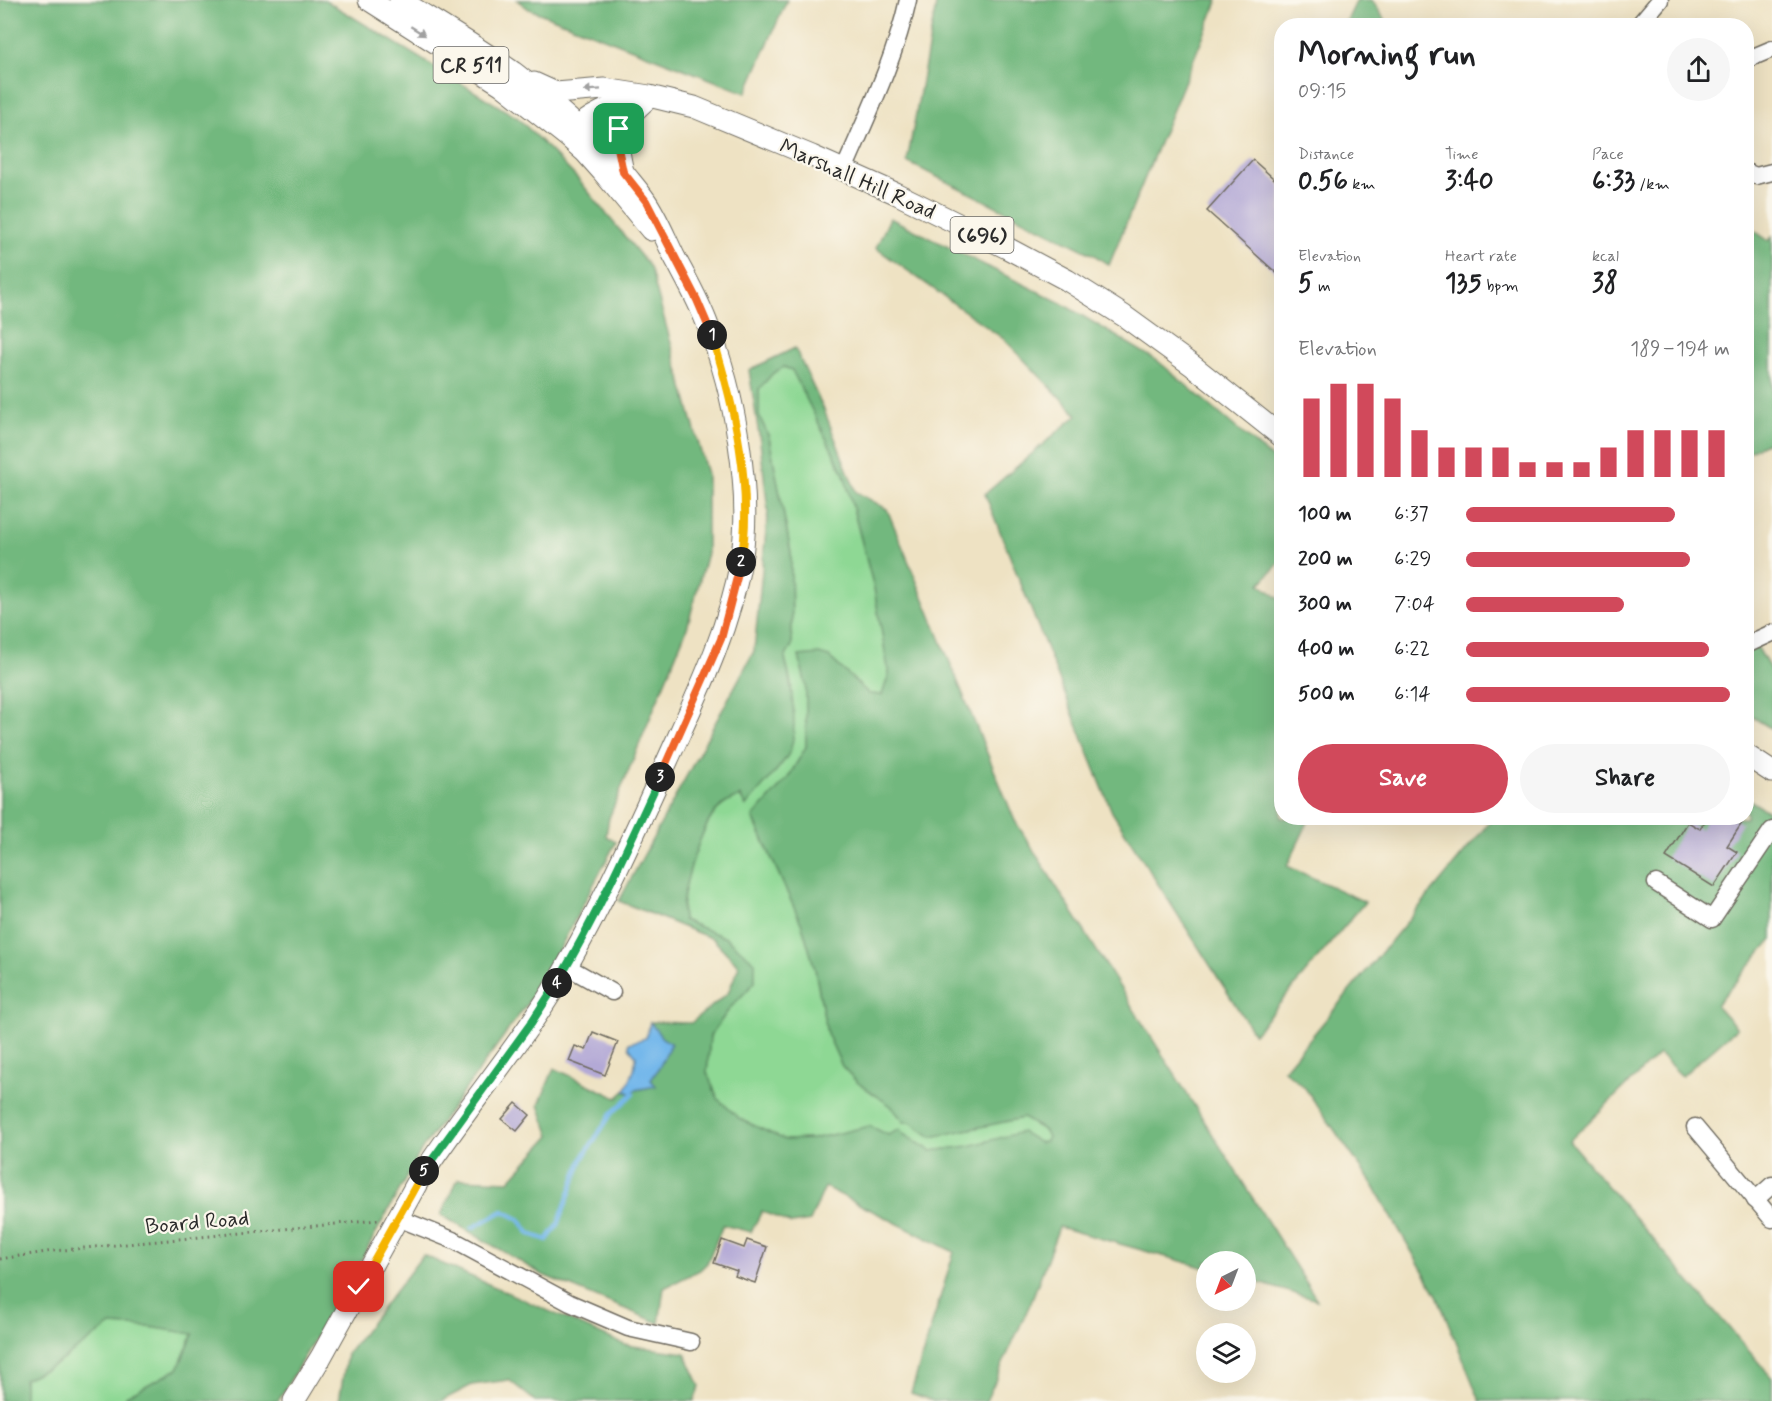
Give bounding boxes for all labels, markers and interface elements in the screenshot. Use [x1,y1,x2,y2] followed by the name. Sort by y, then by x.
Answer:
[410,25,426,37] one-way arrow
[1298,33,1476,77] text: Morning run
[1667,38,1730,101] button: share
[434,47,508,83] road number: CR 511
[1298,78,1346,105] text: 09:15
[582,86,601,95] one-way arrow
[593,103,644,154] pin
[602,112,635,145] icon: arrive
[775,133,940,227] street label: Marshall Hill Road
[1298,144,1354,165] text: Distance
[1445,144,1479,165] text: Time
[1592,144,1624,165] text: Pace
[1298,165,1348,199] text: 0.56
[1445,165,1494,199] text: 3:40
[1592,165,1635,199] text: 6:33
[1348,174,1376,195] text: km
[1635,174,1670,195] text: /km
[950,217,1014,253] road number: (696)
[1298,246,1361,267] text: Elevation
[1445,246,1517,267] text: Heart rate
[1592,246,1619,267] text: kcal
[1298,267,1314,301] text: 5
[1445,267,1482,301] text: 135
[1592,267,1618,301] text: 38
[1314,276,1331,297] text: m
[1482,276,1519,297] text: bpm
[697,320,727,350] pin: 1
[708,324,716,345] text: 1
[1298,336,1377,363] text: Elevation
[1630,336,1730,363] text: 189–194 m
[1298,501,1352,528] text: 100 m
[1394,501,1429,528] text: 6:37
[1298,546,1353,573] text: 200 m
[1394,546,1431,573] text: 6:29
[726,547,756,577] pin: 2
[737,551,745,572] text: 2
[1298,591,1352,618] text: 300 m
[1394,591,1435,618] text: 7:04
[1298,636,1354,663] text: 400 m
[1394,636,1430,663] text: 6:22
[1298,681,1355,708] text: 500 m
[1394,681,1431,708] text: 6:14
[1298,744,1508,813] button: Save
[1520,744,1730,813] button: Share
[645,762,675,792] pin: 3
[656,766,664,787] text: 3
[542,968,572,998] pin: 4
[552,972,562,993] text: 4
[409,1156,439,1186] pin: 5
[419,1160,429,1181] text: 5
[144,1205,250,1241] street label: Board Road
[1196,1251,1256,1311] north arrow
[1196,1251,1256,1383] map controls
[333,1261,384,1312] pin
[342,1270,375,1303] icon: check
[1196,1323,1256,1383] button: layers

